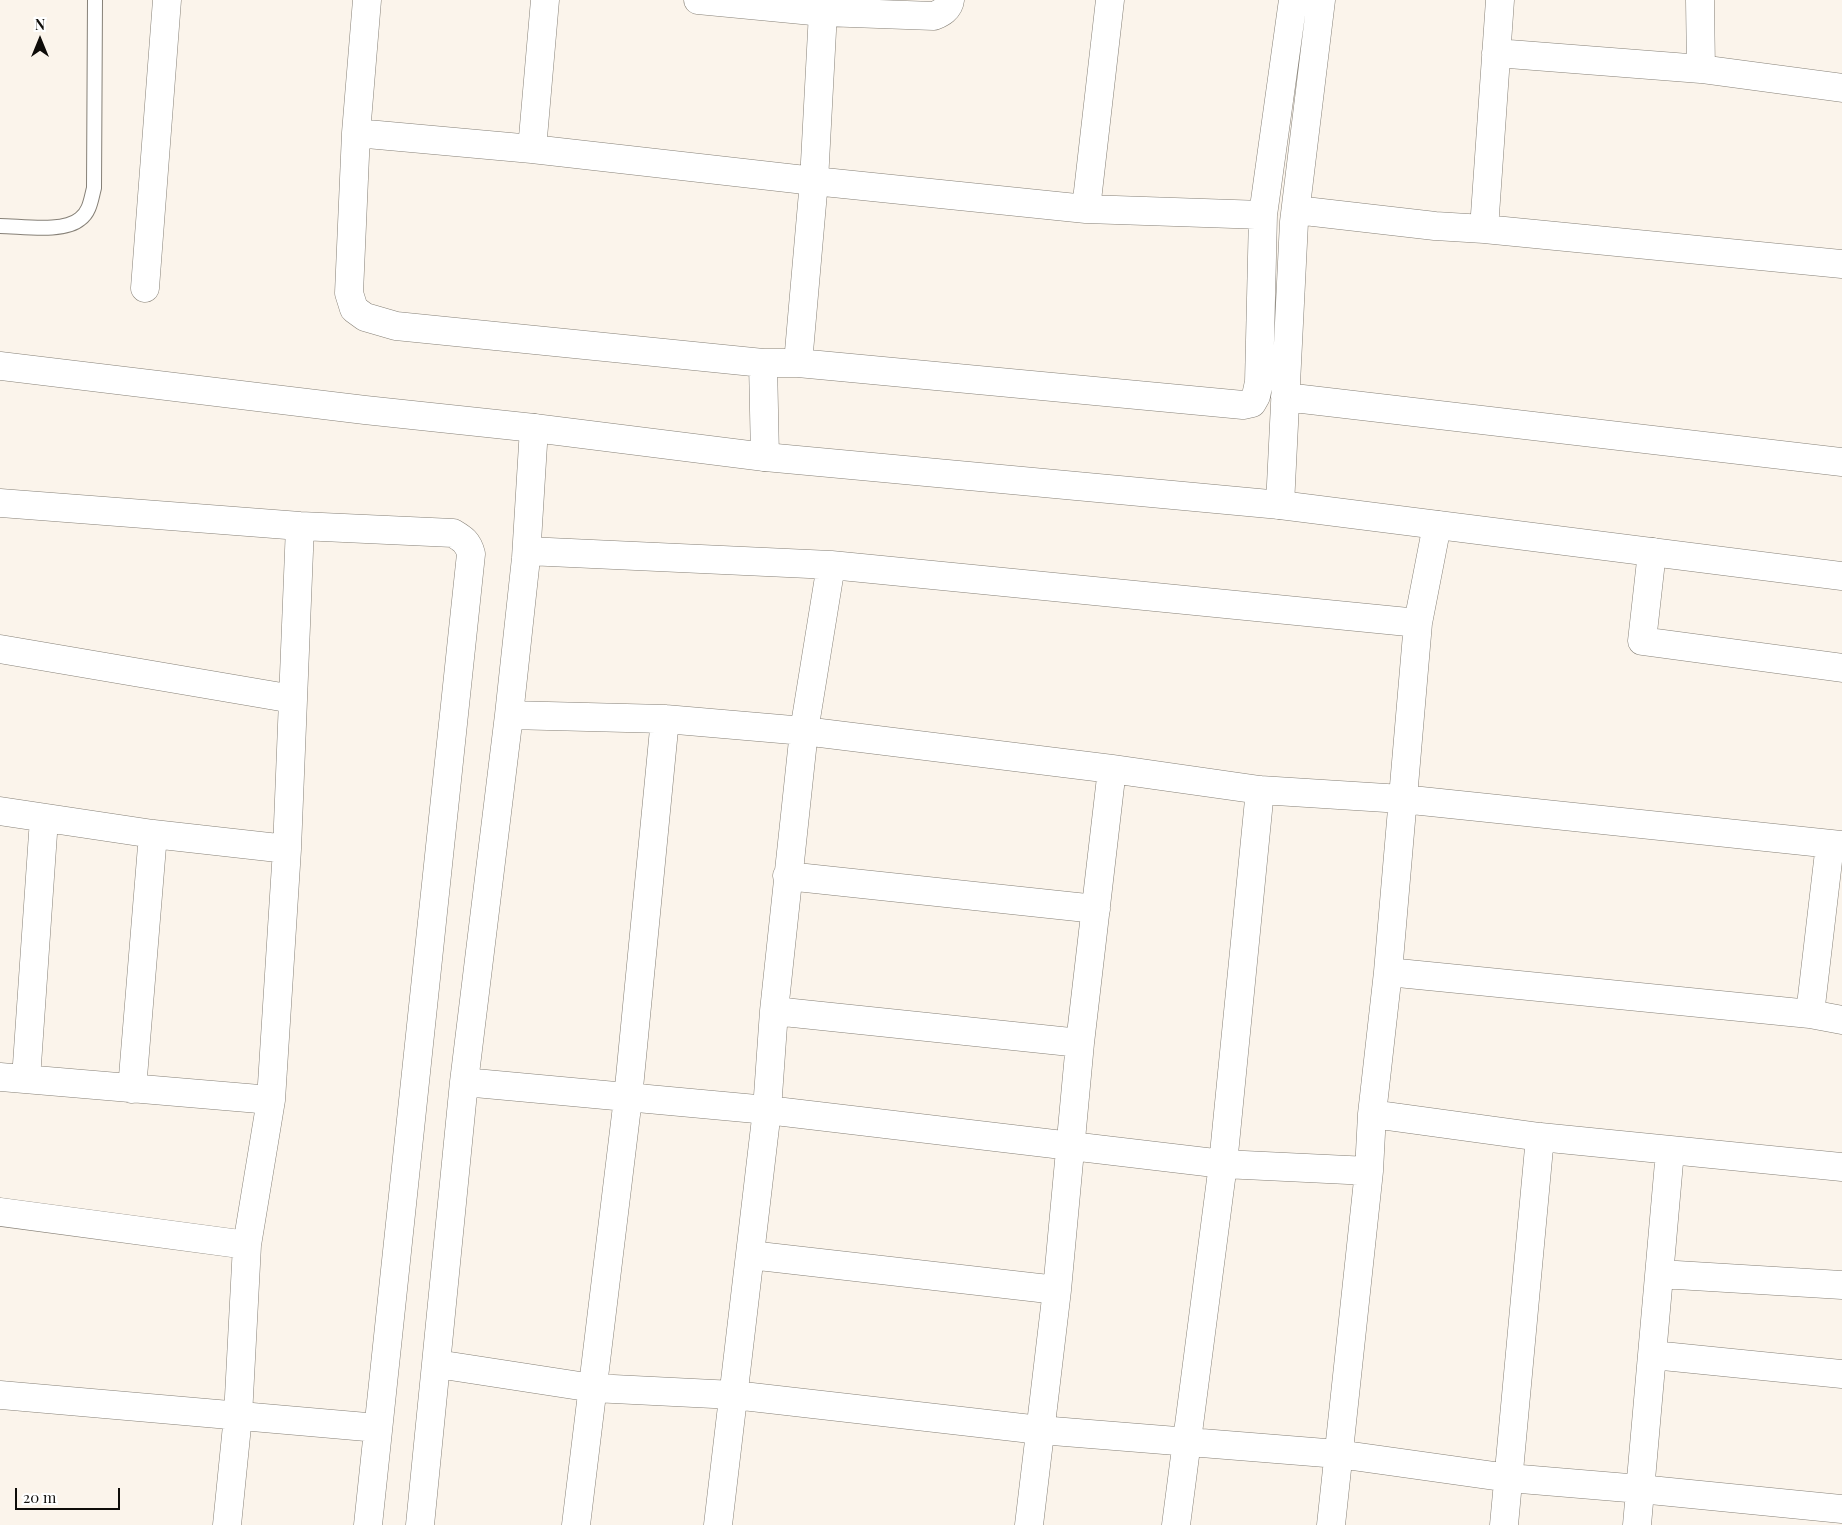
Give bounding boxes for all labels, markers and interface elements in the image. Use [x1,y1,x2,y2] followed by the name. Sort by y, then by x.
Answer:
[15,15,65,65] north arrow
[35,15,45,34] text: N
[18,1478,122,1510] scale bar
[23,1487,56,1507] text: 20 m

